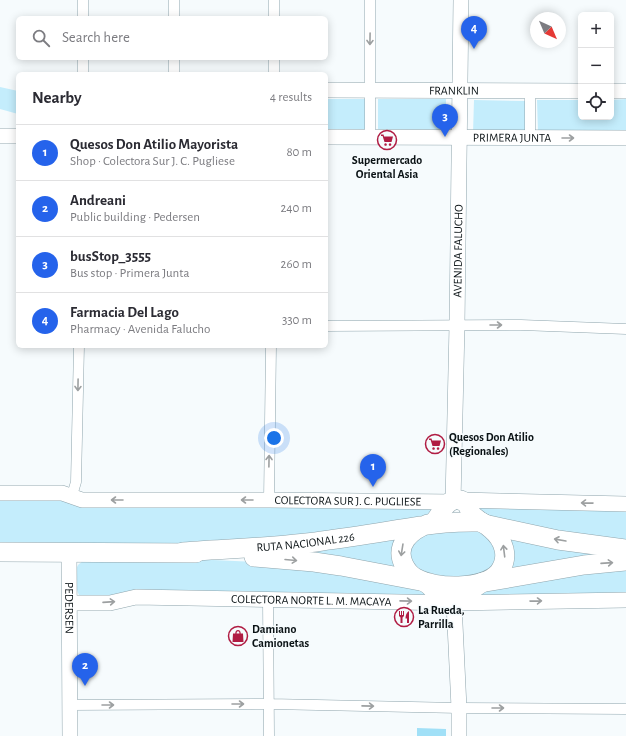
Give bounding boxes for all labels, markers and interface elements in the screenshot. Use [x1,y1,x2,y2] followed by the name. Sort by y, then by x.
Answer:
[530,12,566,48] north arrow
[578,12,614,120] map controls
[578,12,614,48] button: +
[16,16,328,60] search box
[461,16,487,49] pin: 4
[30,27,52,49] icon: search
[62,30,130,45] text: Search here
[366,32,374,45] one-way arrow
[578,48,614,84] button: −
[429,84,479,97] street label: FRANKLIN
[578,84,614,120] button: locate
[32,89,82,106] text: Nearby
[270,91,312,104] text: 4 results
[432,104,458,137] pin: 3
[376,129,398,151] supermarket icon: Supermercado Oriental Asia
[473,131,551,144] street label: PRIMERA JUNTA
[561,134,574,142] one-way arrow
[70,137,238,152] text: Quesos Don Atilio Mayorista
[43,146,47,159] text: 1
[286,146,312,159] text: 80 m
[352,154,422,180] place label: Supermercado Oriental Asia
[70,155,235,168] text: Shop · Colectora Sur J. C. Pugliese
[70,193,126,208] text: Andreani
[42,202,48,215] text: 2
[280,202,312,215] text: 240 m
[451,204,464,298] street label: AVENIDA FALUCHO
[70,211,200,224] text: Public building · Pedersen
[70,249,151,264] text: busStop_3555
[42,258,48,271] text: 3
[281,258,312,271] text: 260 m
[70,267,189,280] text: Bus stop · Primera Junta
[70,305,179,320] text: Farmacia Del Lago
[42,314,48,327] text: 4
[282,314,312,327] text: 330 m
[489,321,502,329] one-way arrow
[70,323,210,336] text: Pharmacy · Avenida Falucho
[74,378,82,391] one-way arrow
[264,428,284,448] your location
[449,431,534,458] place label: Quesos Don Atilio (Regionales)
[424,433,446,455] supermarket icon: Quesos Don Atilio (Regionales)
[360,454,386,487] pin: 1
[265,455,273,468] one-way arrow
[274,494,421,508] street label: COLECTORA SUR J. C. PUGLIESE
[111,496,124,504] one-way arrow
[241,496,254,504] one-way arrow
[581,499,594,507] one-way arrow
[256,531,356,553] street label: RUTA NACIONAL 226
[554,536,567,544] one-way arrow
[398,543,406,556] one-way arrow
[500,545,508,558] one-way arrow
[285,556,298,564] one-way arrow
[600,559,613,566] one-way arrow
[63,582,75,634] street label: PEDERSEN
[231,593,392,608] street label: COLECTORA NORTE L. M. MACAYA
[399,597,412,605] one-way arrow
[529,597,542,605] one-way arrow
[102,599,115,606] one-way arrow
[418,604,465,630] place label: La Rueda, Parrilla
[393,606,415,628] restaurant icon: La Rueda, Parrilla
[252,623,309,649] place label: Damiano Camionetas
[227,625,249,647] shop icon: Damiano Camionetas
[72,653,98,686] pin: 2
[231,700,244,708] one-way arrow
[101,701,114,709] one-way arrow
[361,703,374,710] one-way arrow
[491,704,504,712] one-way arrow

